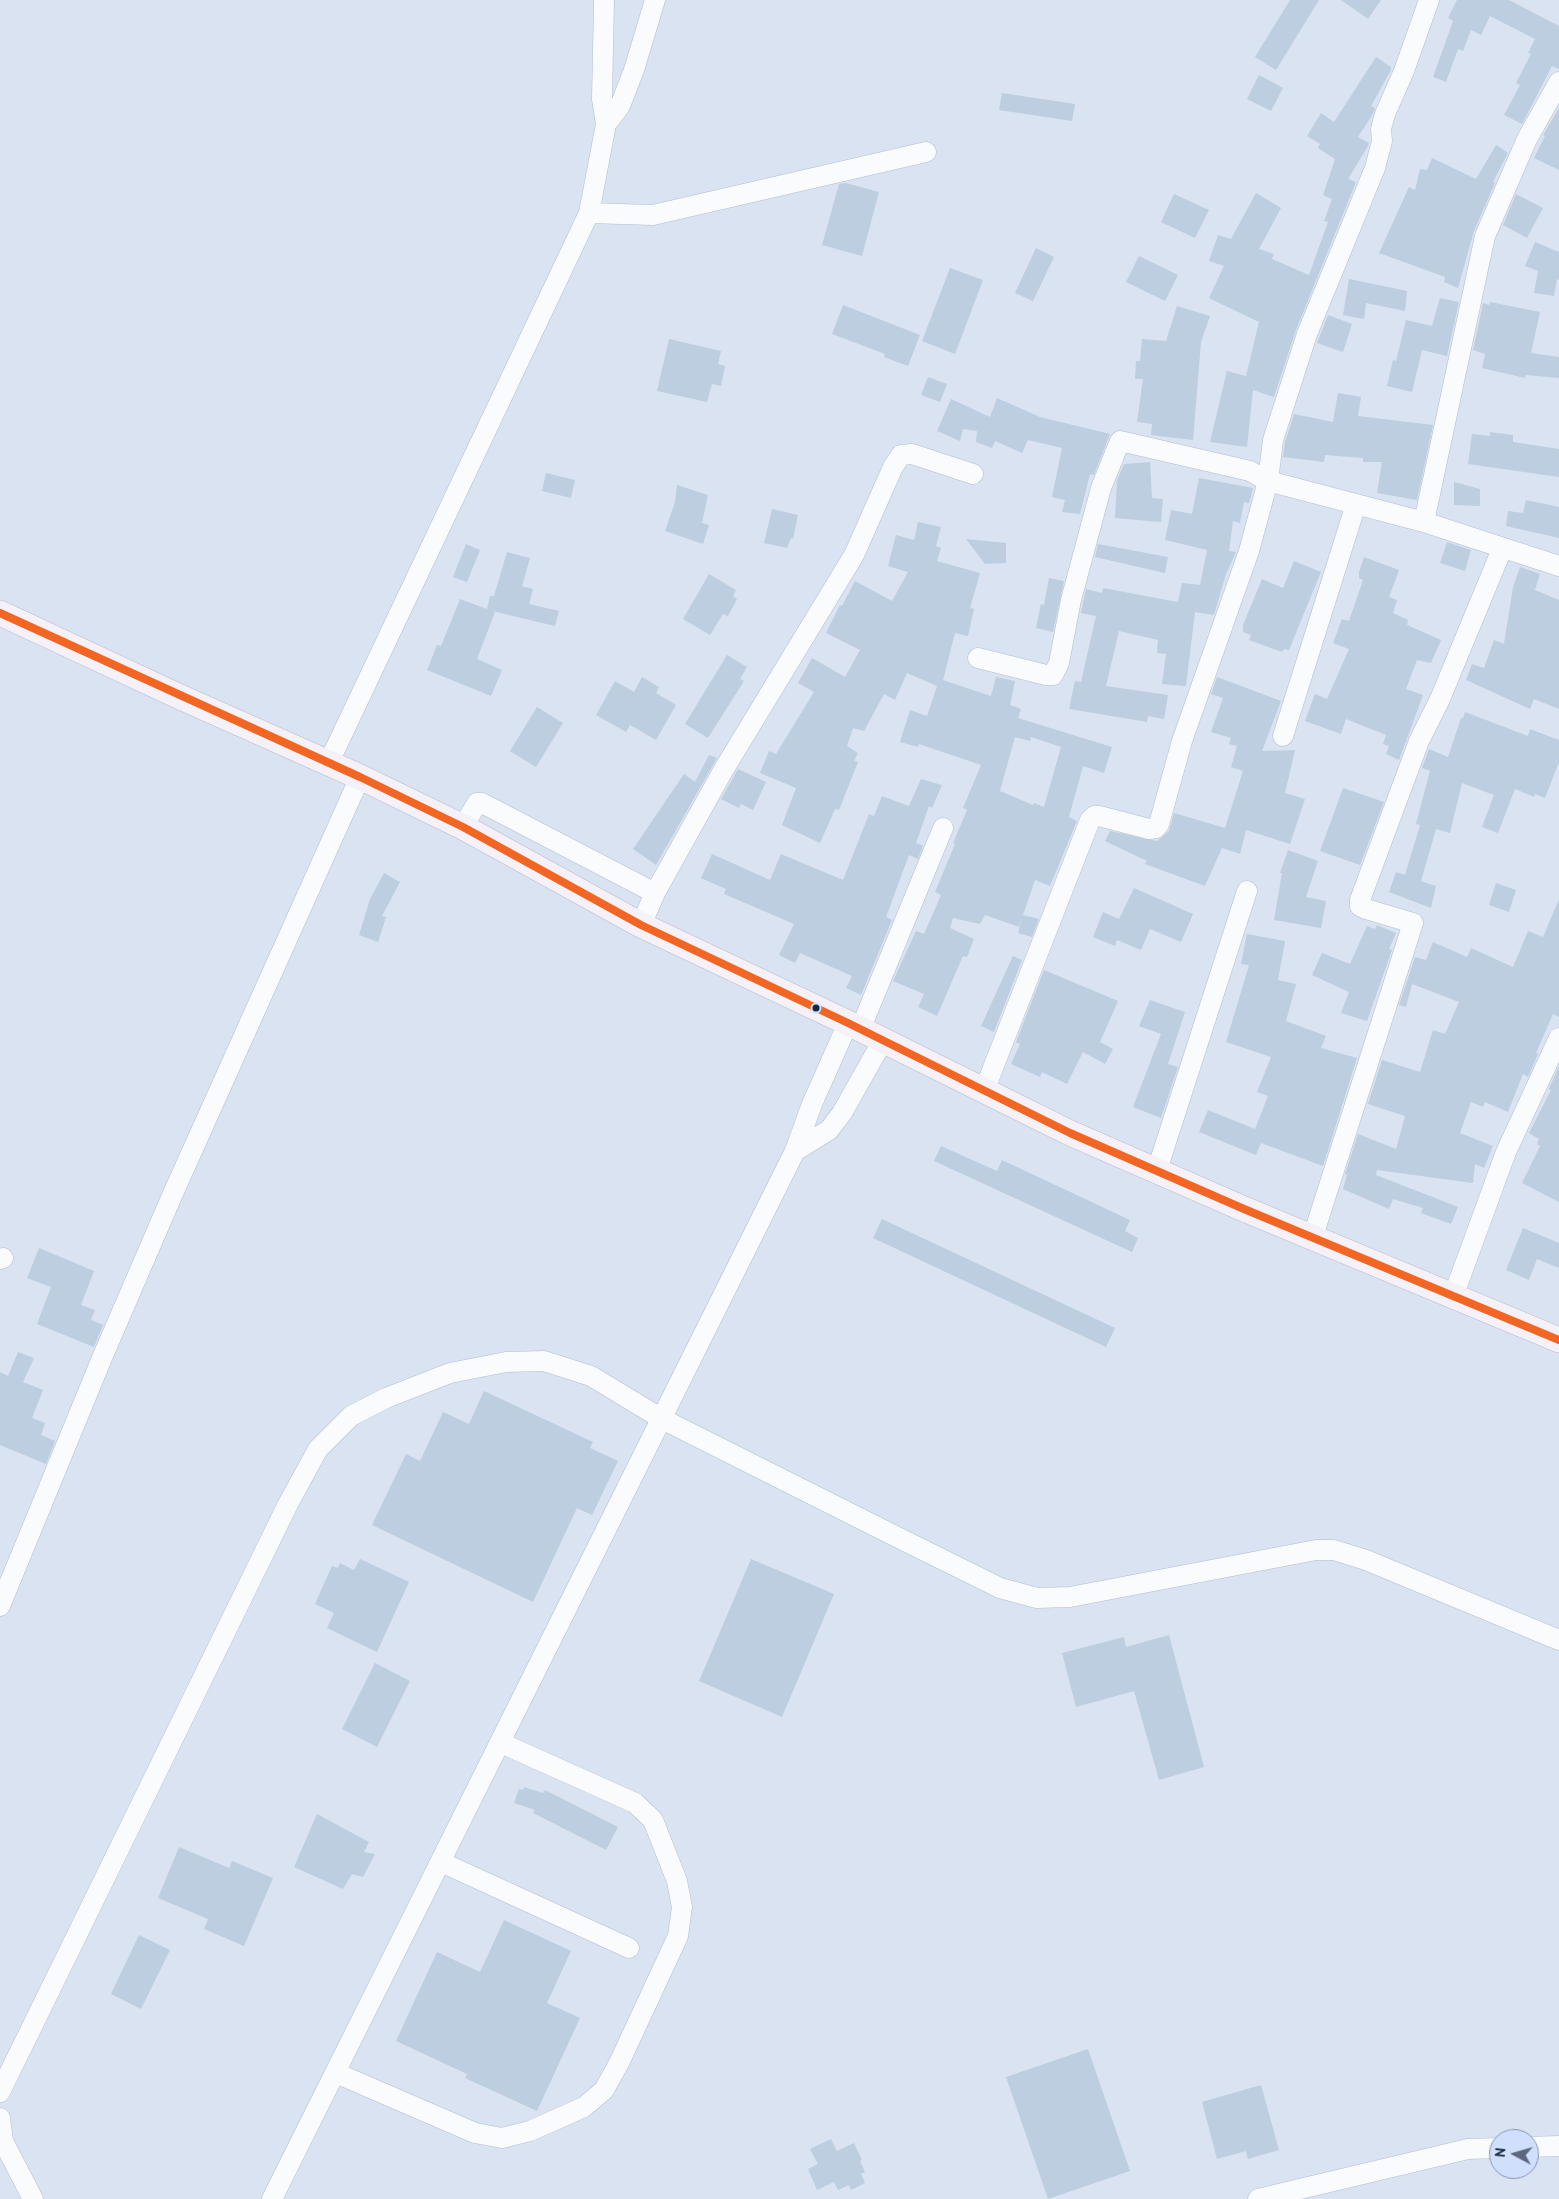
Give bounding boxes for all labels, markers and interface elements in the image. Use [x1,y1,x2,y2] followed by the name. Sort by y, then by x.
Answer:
[811,1003,821,1013] unlabelled marker
[1489,2129,1539,2179] north arrow
[1491,2147,1510,2158] text: N

